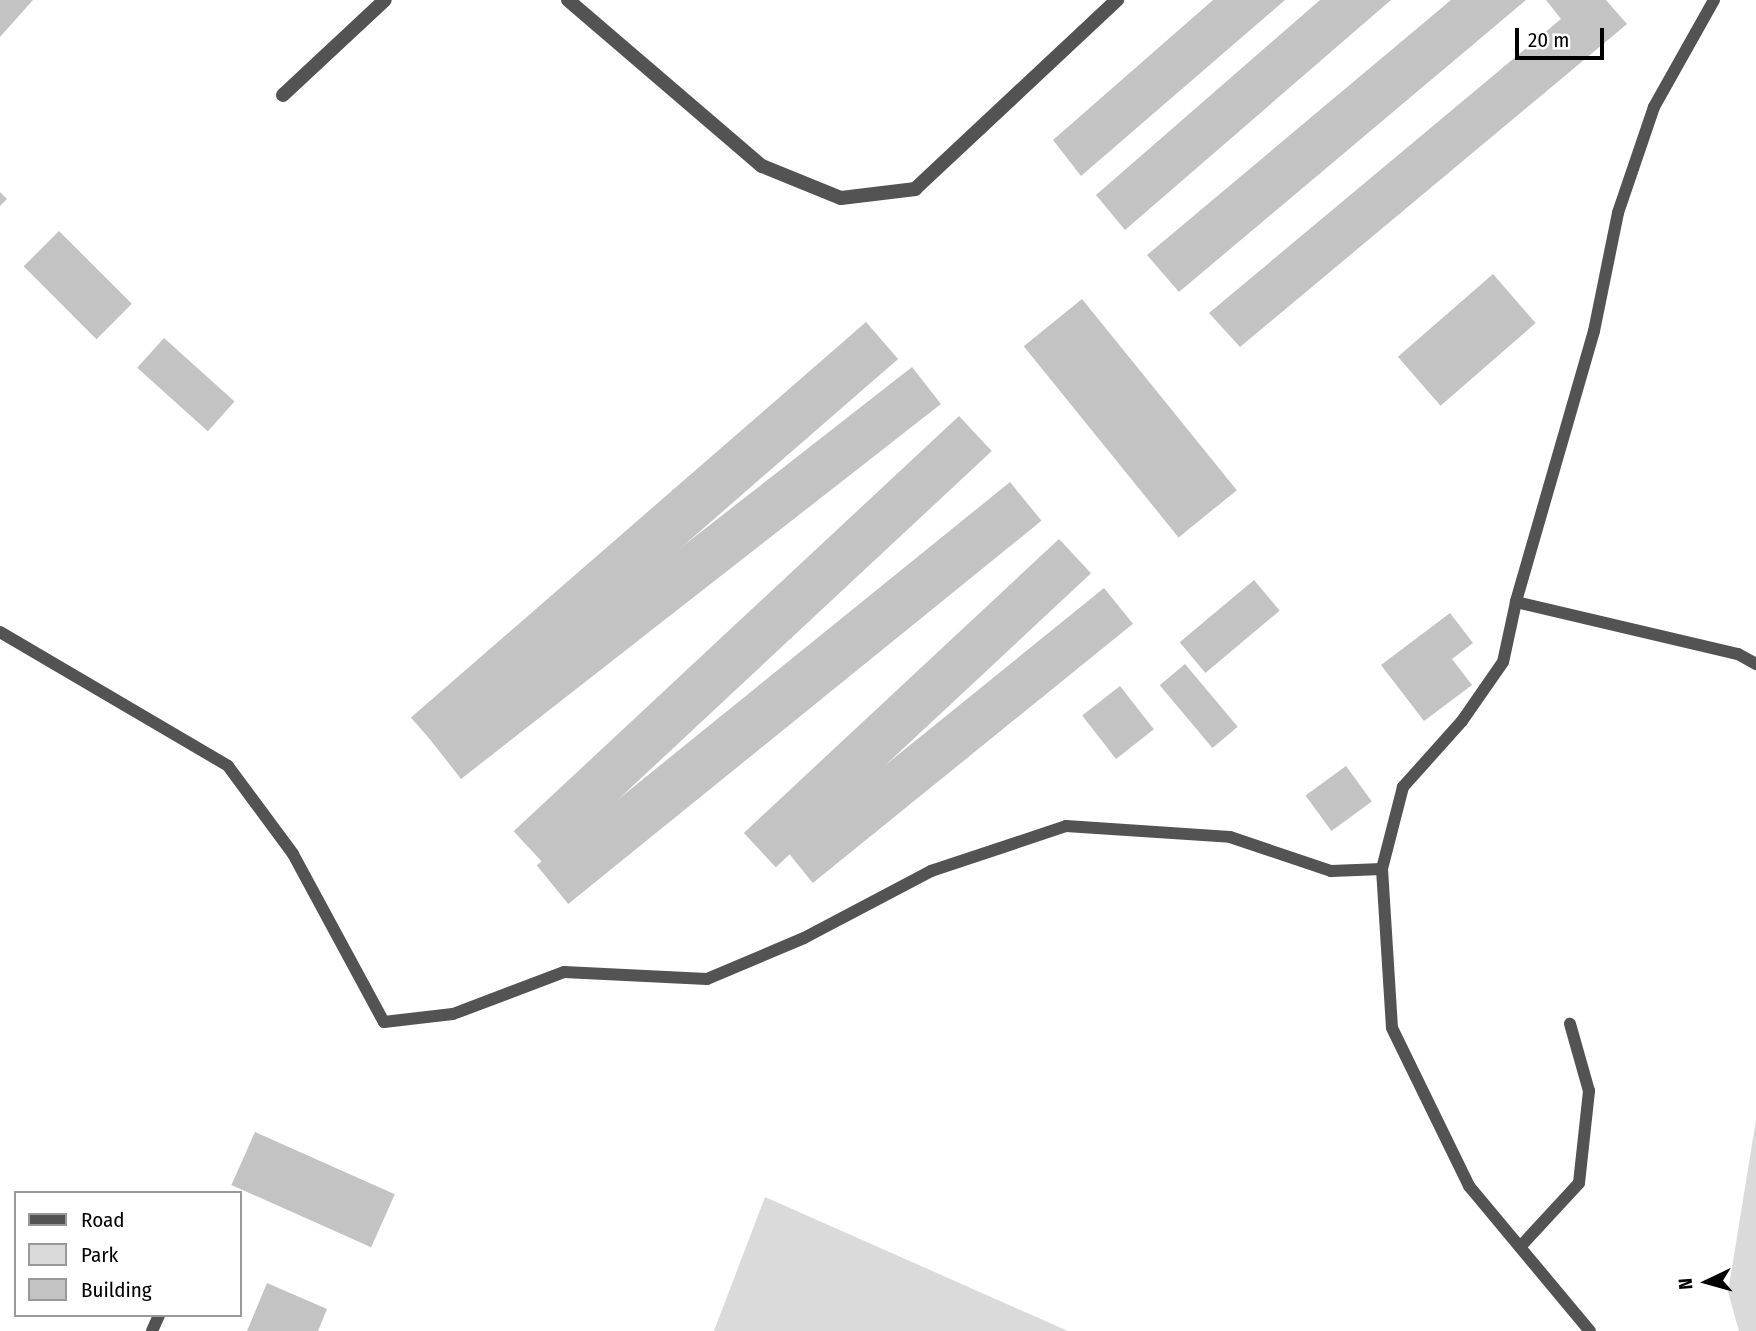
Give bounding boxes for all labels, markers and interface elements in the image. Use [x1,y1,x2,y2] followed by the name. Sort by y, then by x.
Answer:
[1518,14,1607,58] scale bar
[1528,27,1569,53] text: 20 m
[14,1191,242,1317] legend
[81,1207,125,1233] text: Road
[81,1242,118,1268] text: Park
[1672,1247,1742,1317] north arrow
[81,1277,152,1303] text: Building
[1674,1277,1698,1291] text: N

